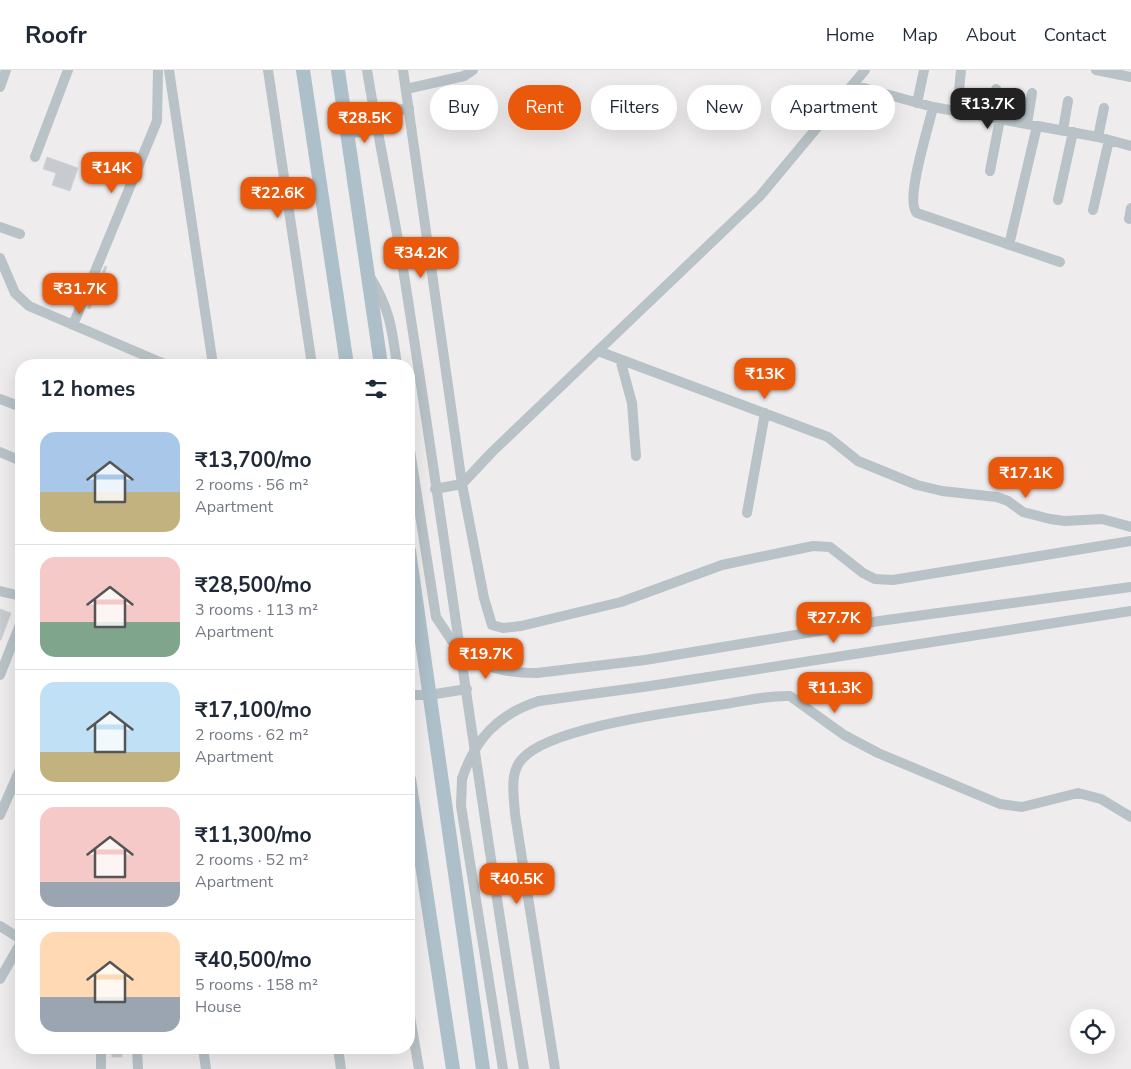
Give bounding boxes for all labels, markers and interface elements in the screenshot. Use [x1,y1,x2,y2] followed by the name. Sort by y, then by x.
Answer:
[25,19,87,51] text: Roofr
[826,23,874,47] text: Home
[902,23,938,47] text: Map
[966,23,1016,47] text: About
[1044,23,1106,47] text: Contact
[430,85,498,130] chip: Buy
[508,85,581,130] chip: Rent
[591,85,677,130] chip: Filters
[687,85,761,130] chip: New
[771,85,895,130] chip: Apartment
[947,88,1029,130] pin: ₹13.7K
[962,93,1015,115] text: ₹13.7K
[324,102,406,144] pin: ₹28.5K
[339,107,392,129] text: ₹28.5K
[82,152,142,194] pin: ₹14K
[92,157,132,179] text: ₹14K
[237,176,319,219] pin: ₹22.6K
[252,182,305,204] text: ₹22.6K
[380,236,462,279] pin: ₹34.2K
[395,242,448,264] text: ₹34.2K
[39,272,121,315] pin: ₹31.7K
[54,278,107,300] text: ₹31.7K
[735,358,795,400] pin: ₹13K
[745,363,785,385] text: ₹13K
[40,375,135,403] text: 12 homes
[362,375,390,403] icon: filters
[195,446,312,474] text: ₹13,700/mo
[80,452,140,512] icon: home
[985,456,1067,499] pin: ₹17.1K
[1000,462,1053,484] text: ₹17.1K
[195,474,308,496] text: 2 rooms · 56 m²
[195,496,273,518] text: Apartment
[195,571,312,599] text: ₹28,500/mo
[80,577,140,637] icon: home
[195,599,318,621] text: 3 rooms · 113 m²
[793,602,875,644] pin: ₹27.7K
[808,607,861,629] text: ₹27.7K
[195,621,273,643] text: Apartment
[445,638,527,680] pin: ₹19.7K
[460,643,513,665] text: ₹19.7K
[794,672,876,714] pin: ₹11.3K
[809,677,862,699] text: ₹11.3K
[195,696,312,724] text: ₹17,100/mo
[80,702,140,762] icon: home
[195,724,308,746] text: 2 rooms · 62 m²
[195,746,273,768] text: Apartment
[195,821,312,849] text: ₹11,300/mo
[80,827,140,887] icon: home
[195,849,308,871] text: 2 rooms · 52 m²
[476,862,558,905] pin: ₹40.5K
[491,868,544,890] text: ₹40.5K
[195,871,273,893] text: Apartment
[195,946,312,974] text: ₹40,500/mo
[80,952,140,1012] icon: home
[195,974,318,996] text: 5 rooms · 158 m²
[195,996,241,1018] text: House
[1070,1009,1115,1054] map controls
[1070,1009,1115,1054] button: locate

